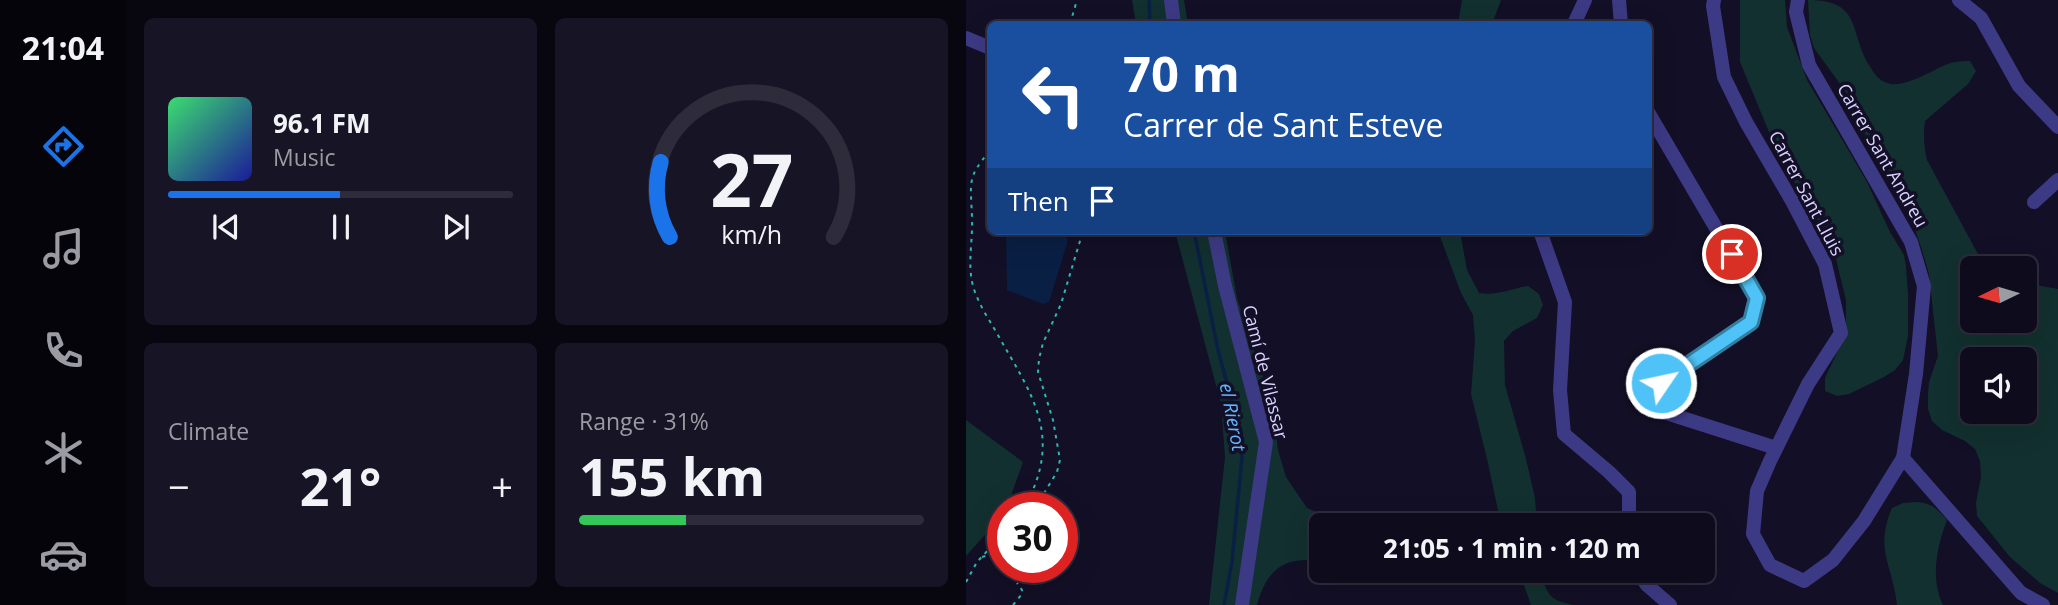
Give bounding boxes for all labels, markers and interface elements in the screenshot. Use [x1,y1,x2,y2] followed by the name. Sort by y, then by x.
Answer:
[22,26,104,69] text: 21:04
[1123,40,1240,106] text: 70 m
[1008,49,1099,140] icon: left
[1832,79,1934,231] street label: Carrer Sant Andreu
[1123,103,1443,146] text: Carrer de Sant Esteve
[273,105,371,141] text: 96.1 FM
[39,122,88,171] icon: directions
[1764,126,1850,260] street label: Carrer Sant Lluis
[710,130,793,229] text: 27
[273,141,336,173] text: Music
[1083,182,1121,220] icon: arrive
[1008,183,1069,219] text: Then
[207,208,245,246] icon: previous
[322,208,360,246] icon: pause
[437,208,475,246] icon: next
[721,217,782,251] text: km/h
[39,224,88,273] icon: music
[1702,224,1762,284] pin
[1713,235,1751,273] icon: arrive
[1960,256,2037,332] north arrow
[1960,256,2037,424] map controls
[1238,302,1294,442] street label: Camí de Vilassar
[39,326,88,375] icon: phone
[1624,346,1698,420] position arrow
[1960,347,2037,424] button: sound
[1214,381,1252,454] water label: el Rierot
[579,405,709,437] text: Range · 31%
[168,415,249,447] text: Climate
[39,428,88,477] icon: climate
[579,440,765,511] text: 155 km
[300,450,381,521] text: 21°
[168,460,190,512] text: −
[491,460,513,512] text: +
[987,492,1078,583] speed limit sign: 30
[39,530,88,579] icon: car
[1383,530,1641,566] text: 21:05 · 1 min · 120 m

